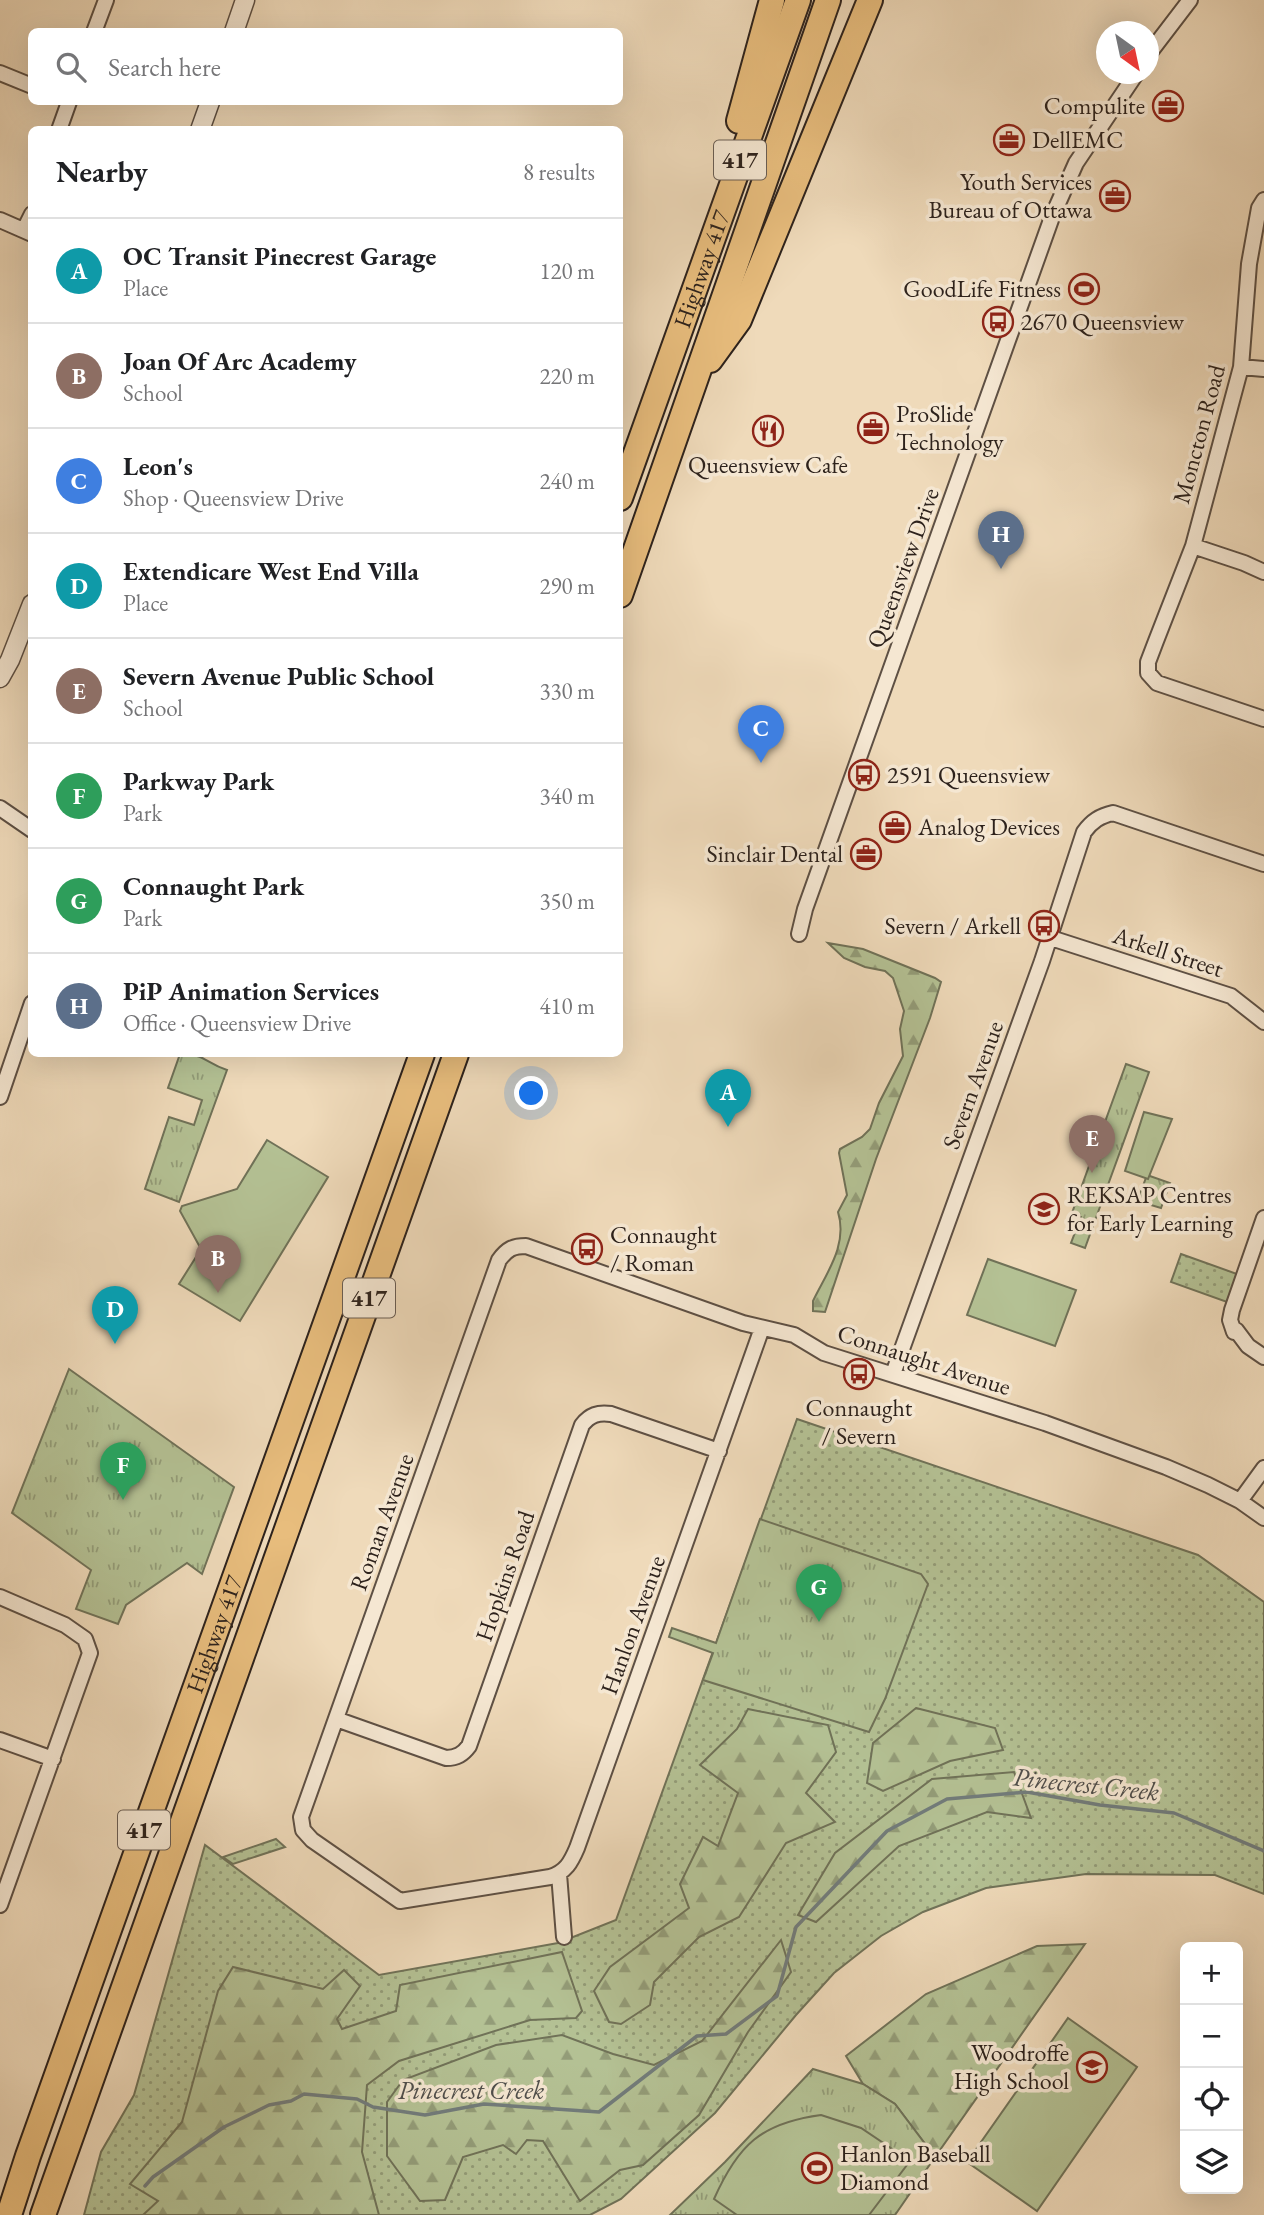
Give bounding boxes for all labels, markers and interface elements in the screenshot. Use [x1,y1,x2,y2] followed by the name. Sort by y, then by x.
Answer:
[1096,21,1159,84] north arrow
[28,28,623,105] search box
[52,48,90,86] icon: search
[108,50,221,84] text: Search here
[1151,89,1185,123] office icon: Compulite
[1044,90,1145,121] place label: Compulite
[992,123,1026,157] office icon: DellEMC
[1032,124,1123,155] place label: DellEMC
[714,140,766,180] road number: 417
[56,152,148,191] text: Nearby
[523,157,595,187] text: 8 results
[928,166,1092,225] place label: Youth Services Bureau of Ottawa
[1098,179,1132,213] office icon: Youth Services Bureau of Ottawa
[666,205,737,332] street label: Highway 417
[123,239,436,273] text: OC Transit Pinecrest Garage
[71,256,87,286] text: A
[539,256,595,286] text: 120 m
[1067,272,1101,306] sports icon: GoodLife Fitness
[123,273,168,303] text: Place
[903,273,1061,304] place label: GoodLife Fitness
[981,305,1015,339] bus stop icon: 2670 Queensview
[1021,306,1184,337] place label: 2670 Queensview
[123,344,356,378] text: Joan Of Arc Academy
[1165,360,1232,507] street label: Moncton Road
[72,361,86,391] text: B
[539,361,595,391] text: 220 m
[123,378,183,408] text: School
[896,398,1004,457] place label: ProSlide Technology
[856,411,890,445] office icon: ProSlide Technology
[751,414,785,448] restaurant icon: Queensview Cafe
[123,449,193,483] text: Leon's
[688,449,848,480] place label: Queensview Cafe
[71,466,87,496] text: C
[539,466,595,496] text: 240 m
[123,483,344,513] text: Shop · Queensview Drive
[859,484,946,652] street label: Queensview Drive
[978,511,1024,569] pin: H
[123,554,419,588] text: Extendicare West End Villa
[70,571,88,601] text: D
[539,571,595,601] text: 290 m
[123,588,168,618] text: Place
[123,659,434,693] text: Severn Avenue Public School
[72,676,86,706] text: E
[539,676,595,706] text: 330 m
[123,693,183,723] text: School
[738,705,784,763] pin: C
[847,758,881,792] bus stop icon: 2591 Queensview
[887,759,1050,790] place label: 2591 Queensview
[123,764,274,798] text: Parkway Park
[73,781,85,811] text: F
[539,781,595,811] text: 340 m
[123,798,162,828] text: Park
[878,810,912,844] office icon: Analog Devices
[917,811,1060,842] place label: Analog Devices
[849,837,883,871] office icon: Sinclair Dental
[706,838,843,869] place label: Sinclair Dental
[123,869,304,903] text: Connaught Park
[71,886,87,916] text: G
[539,886,595,916] text: 350 m
[123,903,162,933] text: Park
[1027,909,1061,943] bus stop icon: Severn / Arkell
[885,910,1021,941] place label: Severn / Arkell
[1108,919,1228,984] street label: Arkell Street
[123,974,379,1008] text: PiP Animation Services
[70,991,88,1021] text: H
[539,991,595,1021] text: 410 m
[123,1008,351,1038] text: Office · Queensview Drive
[935,1016,1010,1153] street label: Severn Avenue
[705,1069,751,1127] pin: A
[514,1076,548,1110] your location
[1069,1115,1115,1173] pin: E
[1067,1179,1234,1238] place label: REKSAP Centres for Early Learning
[1027,1192,1061,1226] school or university icon: REKSAP Centres for Early Learning
[610,1219,717,1278] place label: Connaught / Roman
[570,1232,604,1266] bus stop icon: Connaught / Roman
[195,1235,241,1293] pin: B
[343,1278,395,1317] road number: 417
[92,1286,138,1344] pin: D
[834,1317,1015,1402] street label: Connaught Avenue
[842,1357,876,1391] bus stop icon: Connaught / Severn
[806,1392,913,1451] place label: Connaught / Severn
[100,1442,146,1500] pin: F
[342,1449,421,1595] street label: Roman Avenue
[468,1506,542,1645] street label: Hopkins Road
[593,1551,672,1699] street label: Hanlon Avenue
[796,1564,842,1622] pin: G
[179,1571,249,1697] street label: Highway 417
[1011,1759,1161,1809] water label: Pinecrest Creek
[118,1811,170,1850] road number: 417
[1180,1942,1243,2194] map controls
[1180,1942,1243,2005] button: +
[1180,2005,1243,2068] button: −
[954,2037,1069,2096] place label: Woodroffe High School
[1075,2050,1109,2084] school or university icon: Woodroffe High School
[1180,2068,1243,2131] button: locate
[398,2073,544,2107] water label: Pinecrest Creek
[1180,2131,1243,2194] button: layers
[840,2138,991,2197] place label: Hanlon Baseball Diamond
[800,2151,834,2185] sports icon: Hanlon Baseball Diamond

